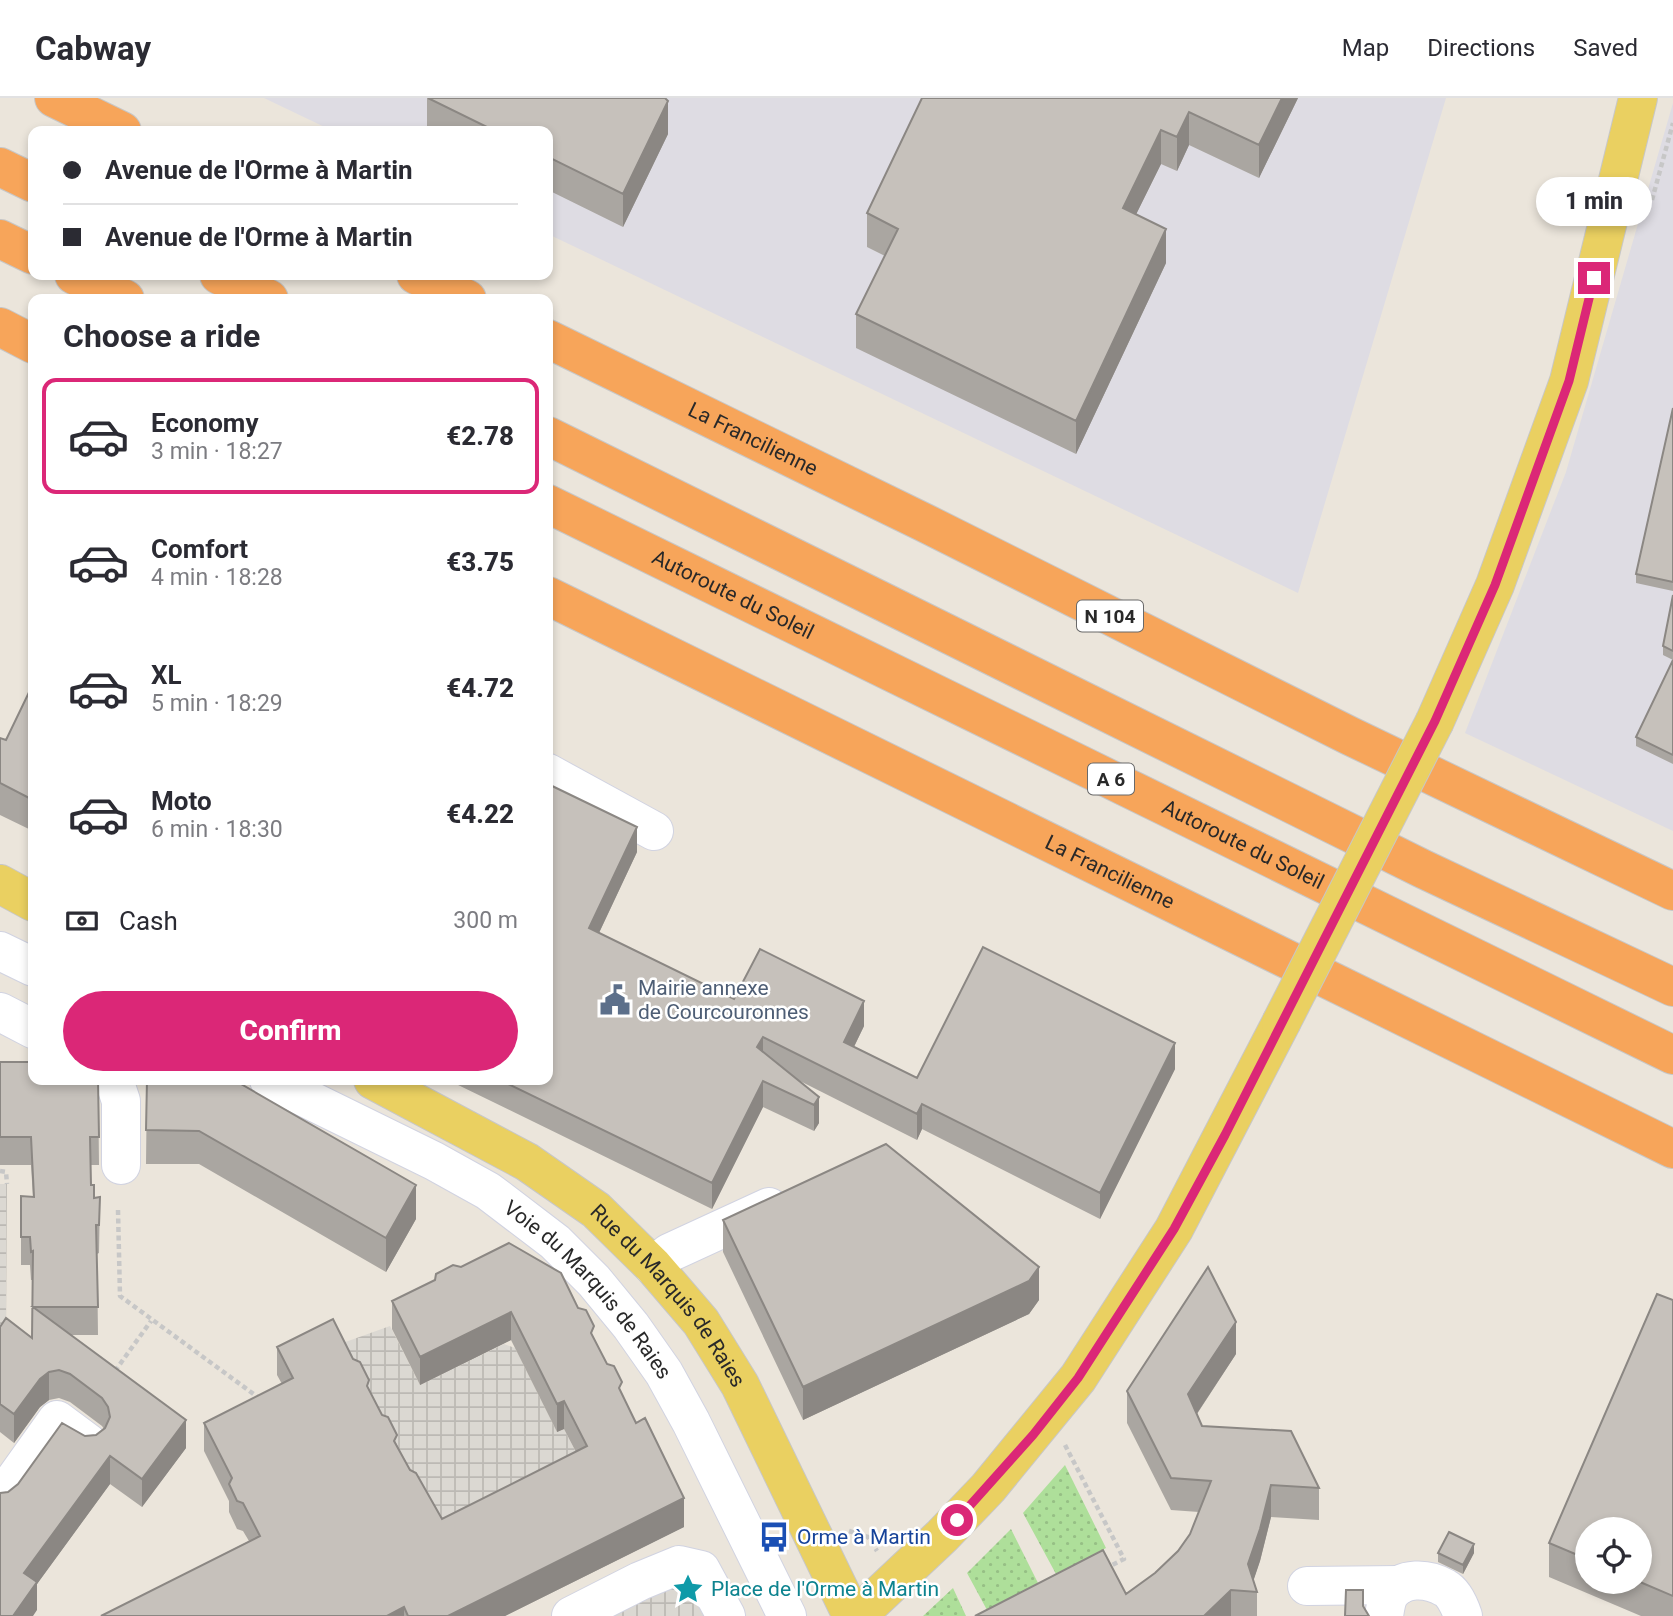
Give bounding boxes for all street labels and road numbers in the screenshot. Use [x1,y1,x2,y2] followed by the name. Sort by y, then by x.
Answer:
[684,397,821,481] street label: La Francilienne
[648,545,818,644] street label: Autoroute du Soleil
[1077,601,1143,632] road number: N 104
[1088,764,1134,794] road number: A 6
[1158,795,1328,894] street label: Autoroute du Soleil
[1041,830,1178,914] street label: La Francilienne
[499,1196,676,1384] street label: Voie du Marquis de Raies
[586,1199,750,1391] street label: Rue du Marquis de Raies

